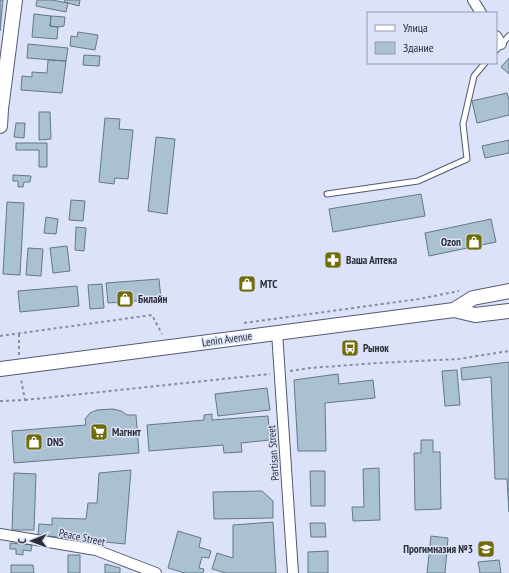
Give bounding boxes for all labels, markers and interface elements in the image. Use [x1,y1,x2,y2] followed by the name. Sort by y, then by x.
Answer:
[367,12,497,64] legend
[403,20,428,35] text: Улица
[403,40,434,55] text: Здание
[464,232,484,252] shop icon: Ozon
[441,235,461,249] place label: Ozon
[323,250,343,270] pharmacy icon: Ваша Аптека
[346,253,398,267] place label: Ваша Аптека
[237,274,257,294] shop icon: МТС
[260,277,277,291] place label: МТС
[115,289,135,309] shop icon: Билайн
[138,292,167,306] place label: Билайн
[201,328,253,349] street label: Lenin Avenue
[340,338,360,358] bus stop icon: Рынок
[363,341,389,355] place label: Рынок
[89,422,109,442] supermarket icon: Магнит
[112,425,141,439] place label: Магнит
[264,425,282,481] street label: Partisan Street
[24,432,44,452] shop icon: DNS
[47,435,64,449] place label: DNS
[12,521,52,561] north arrow
[58,525,106,549] street label: Peace Street
[15,539,29,544] text: С
[476,539,496,559] school or university icon: Прогимназия №3
[403,542,473,556] place label: Прогимназия №3

